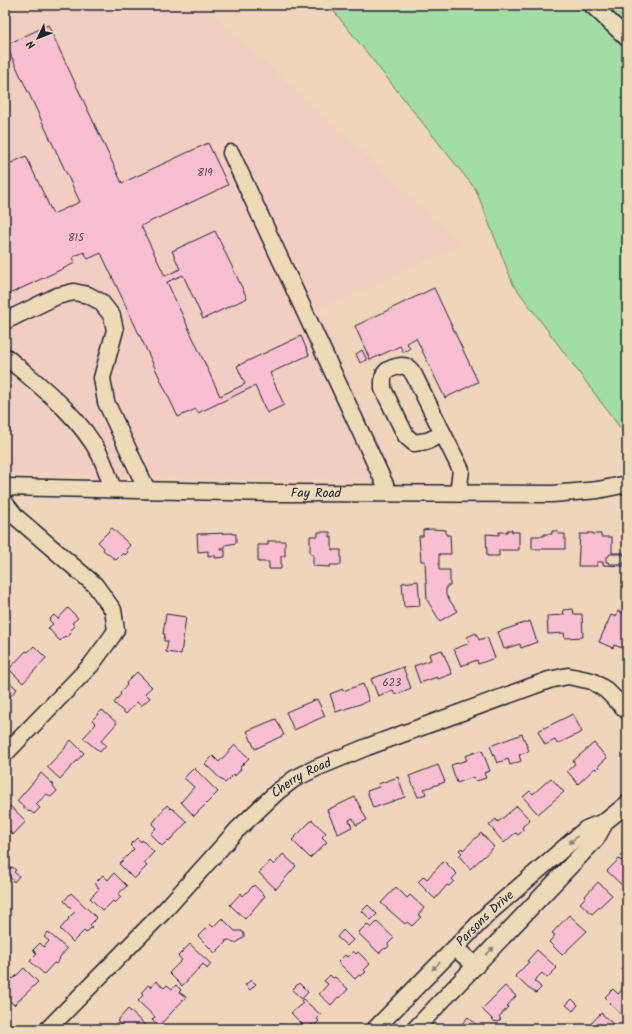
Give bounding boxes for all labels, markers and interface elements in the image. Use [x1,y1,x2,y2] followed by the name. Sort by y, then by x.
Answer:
[18,18,58,58] north arrow
[22,35,40,53] text: N
[197,164,213,182] house number: 819
[68,229,85,247] house number: 815
[291,483,342,504] street label: Fay Road
[383,674,401,692] house number: 623
[266,752,335,803] street label: Cherry Road
[568,835,577,844] one-way arrow
[451,885,519,951] street label: Parsons Drive
[486,946,495,956] one-way arrow
[431,961,441,971] one-way arrow

